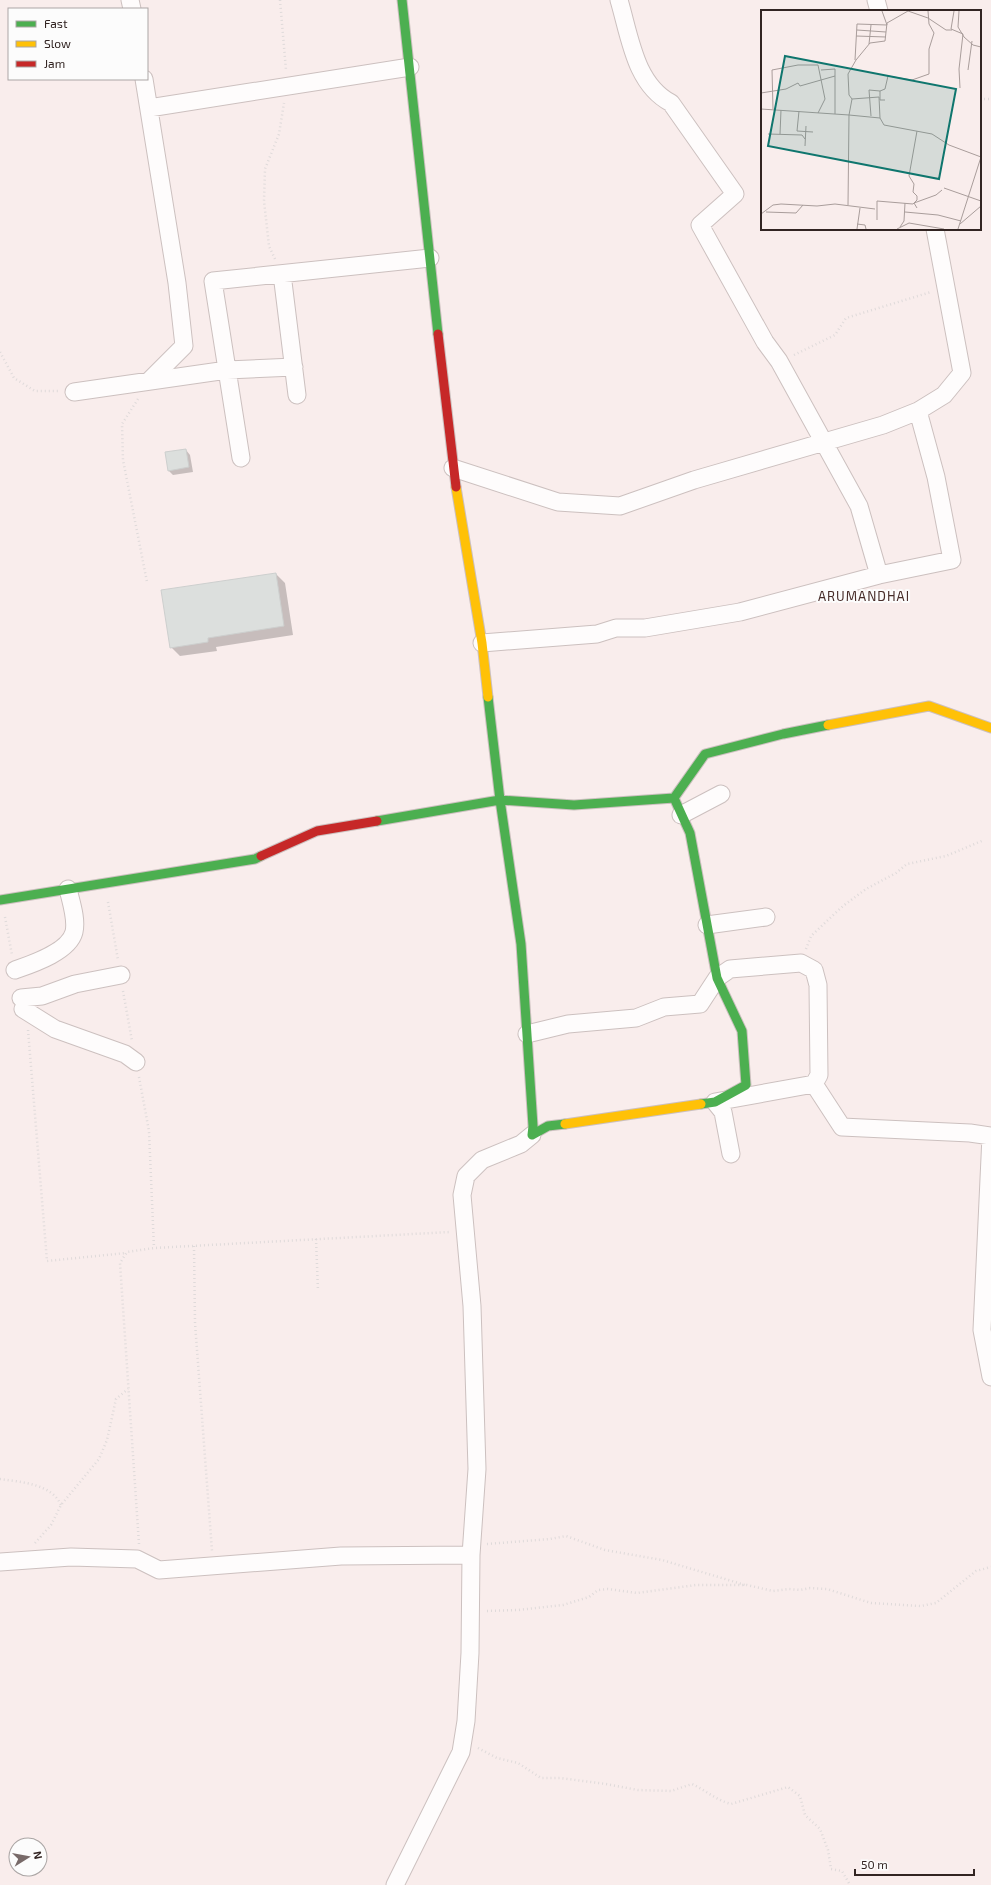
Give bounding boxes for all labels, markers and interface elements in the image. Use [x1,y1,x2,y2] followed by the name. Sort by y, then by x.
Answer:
[8,8,148,80] legend
[761,10,981,230] inset map
[44,16,68,30] text: Fast
[44,36,71,50] text: Slow
[44,56,65,70] text: Jam
[818,588,910,604] district label: ARUMANDHAI
[8,1837,48,1877] north arrow
[31,1850,45,1860] text: N
[855,1851,974,1877] scale bar
[861,1857,888,1871] text: 50 m

